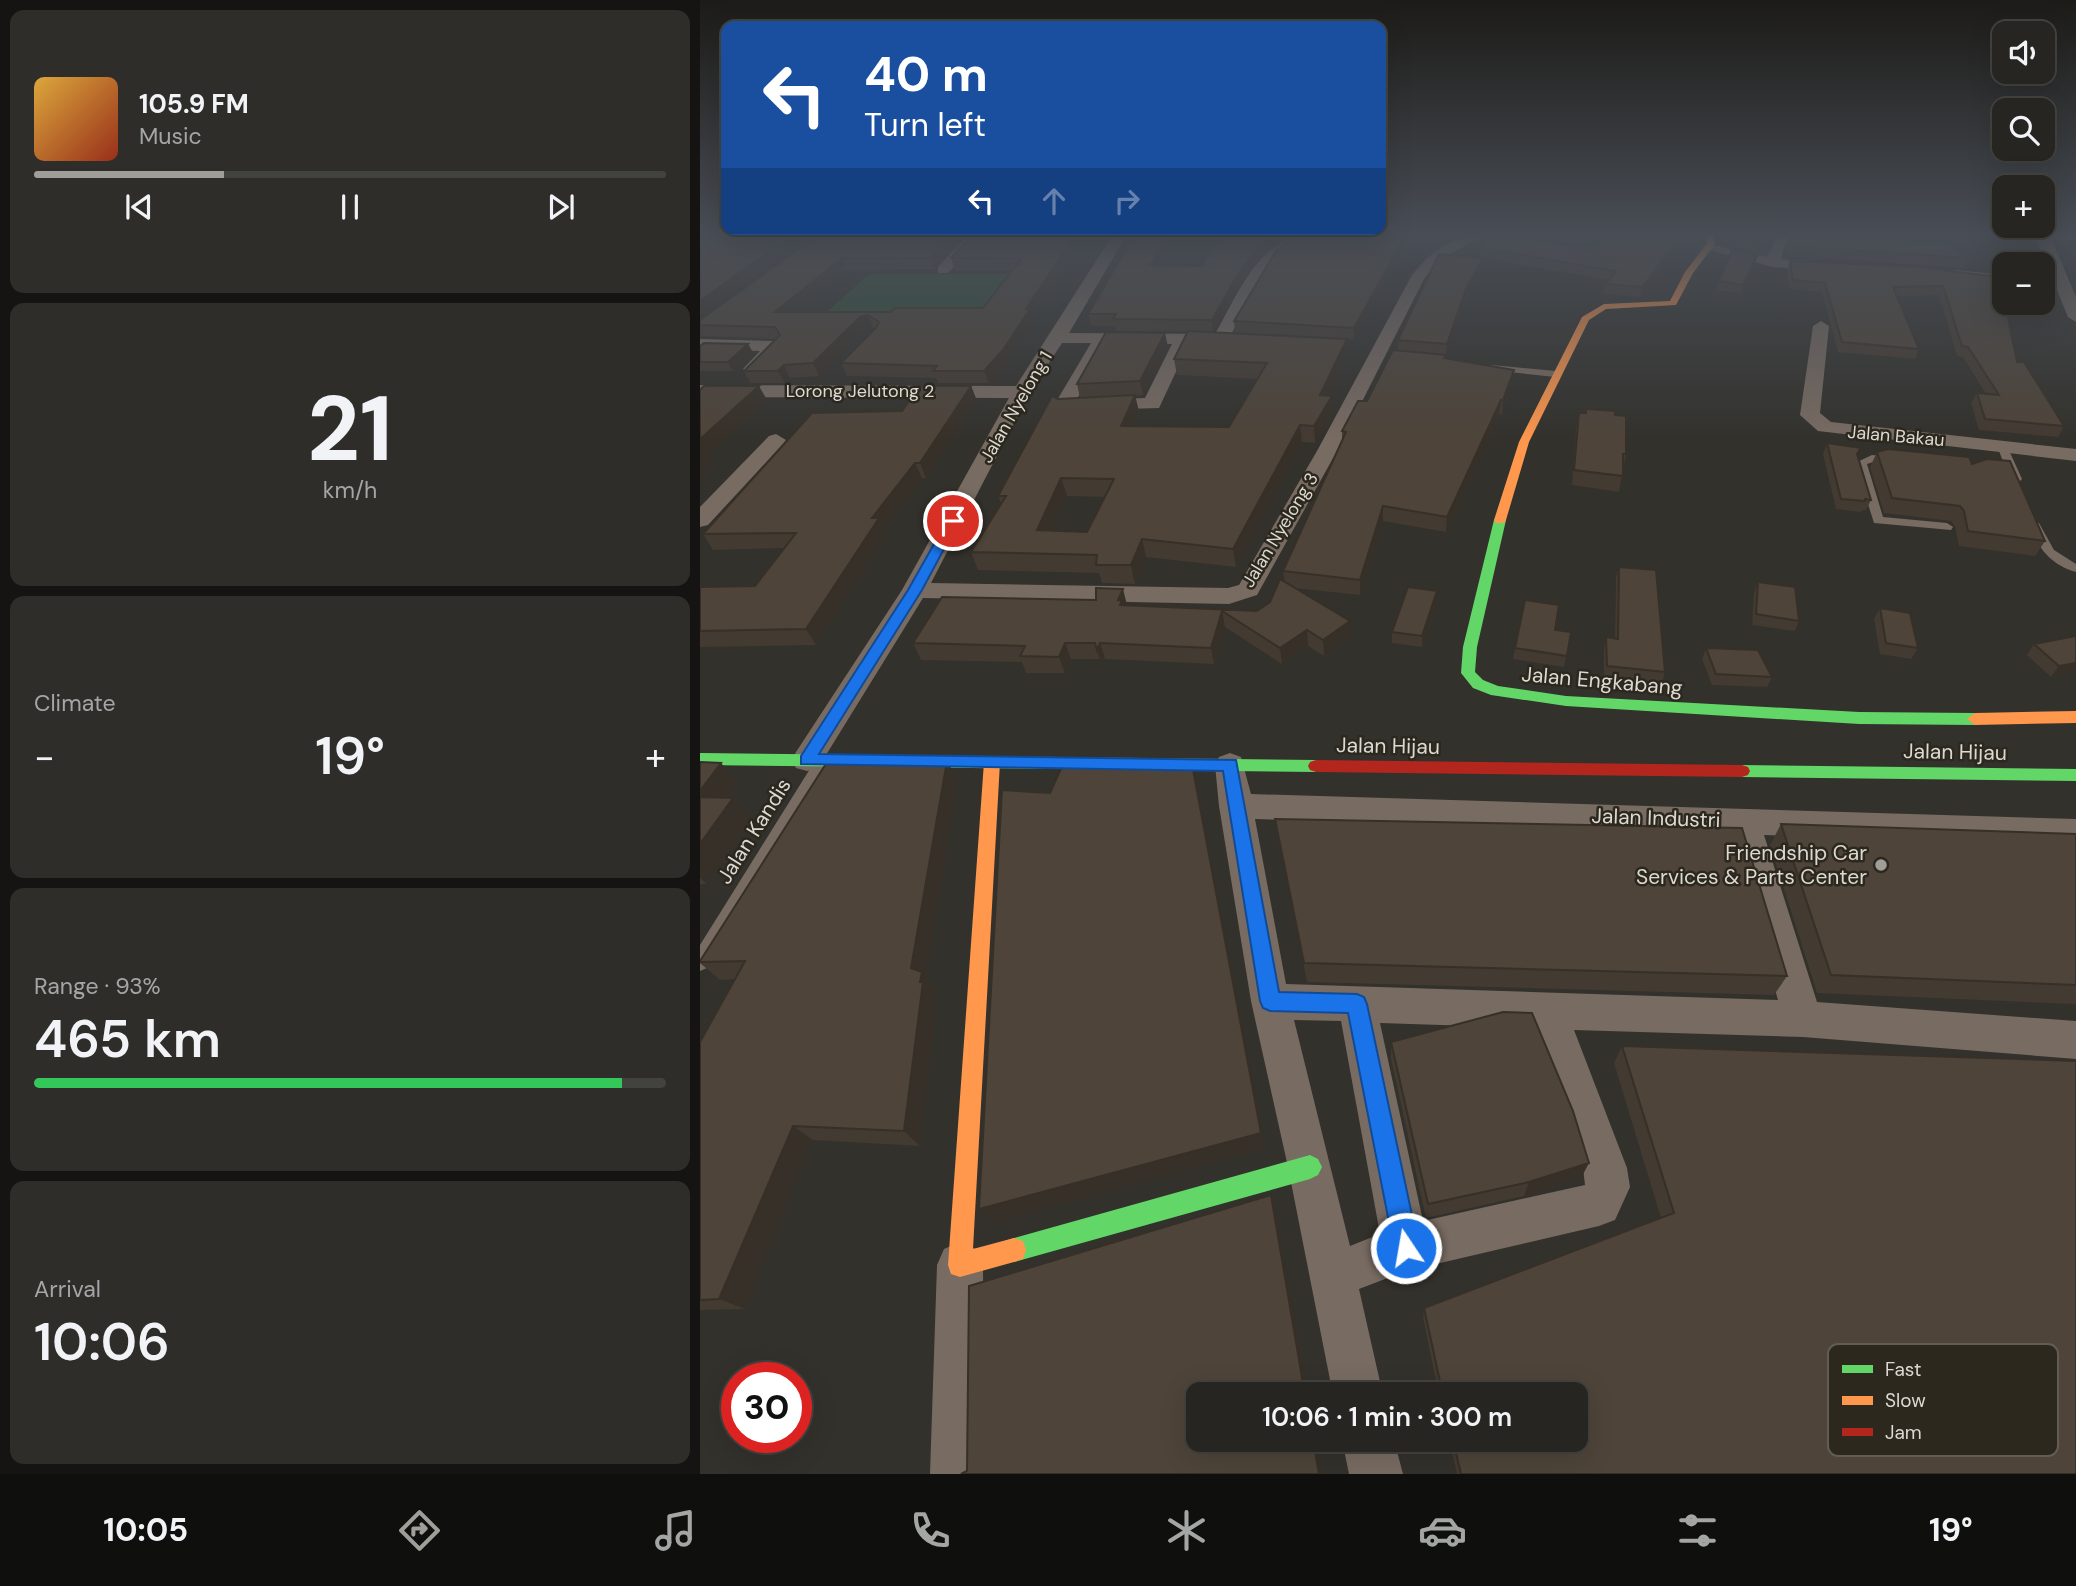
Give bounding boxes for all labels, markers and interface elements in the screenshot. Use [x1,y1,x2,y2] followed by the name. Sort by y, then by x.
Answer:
[1992,21,2055,315] map controls
[1992,21,2055,84] button: sound
[864,42,988,106] text: 40 m
[749,49,840,140] icon: left
[139,87,249,121] text: 105.9 FM
[1992,98,2055,161] button: search
[864,104,986,146] text: Turn left
[139,121,202,151] text: Music
[1992,175,2055,238] button: +
[962,182,1000,220] icon: left
[1035,182,1073,220] icon: ahead
[1108,182,1146,220] icon: right
[120,188,158,226] icon: previous
[331,188,369,226] icon: pause
[542,188,580,226] icon: next
[1992,252,2055,315] button: −
[974,347,1058,467] street label: Jalan Nyelong 1
[307,370,393,488] text: 21
[786,379,934,403] street label: Lorong Jelutong 2
[1846,420,1946,452] street label: Jalan Bakau
[1236,468,1324,592] street label: Jalan Nyelong 3
[323,475,377,505] text: km/h
[923,491,983,551] pin
[934,502,972,540] icon: arrive
[1520,660,1684,702] street label: Jalan Engkabang
[34,688,116,718] text: Climate
[315,722,385,790] text: 19°
[1336,731,1440,761] street label: Jalan Hijau
[34,732,55,782] text: −
[645,732,666,782] text: +
[1903,737,2007,767] street label: Jalan Hijau
[710,773,798,889] street label: Jalan Kandis
[1591,802,1721,834] street label: Jalan Industri
[1636,839,1867,891] place label: Friendship Car Services & Parts Center
[1873,857,1889,873] marker: Friendship Car Services & Parts Center
[34,971,161,1001] text: Range · 93%
[34,1005,221,1073] text: 465 km
[1369,1211,1443,1285] position arrow
[34,1274,101,1304] text: Arrival
[34,1308,170,1376] text: 10:06
[1828,1344,2058,1456] legend
[1885,1357,1921,1382] text: Fast
[721,1362,812,1453] speed limit sign: 30
[1885,1388,1926,1413] text: Slow
[1262,1400,1512,1434] text: 10:06 · 1 min · 300 m
[1885,1420,1922,1445] text: Jam
[395,1506,444,1555] icon: directions
[651,1506,700,1555] icon: music
[906,1506,955,1555] icon: phone
[1162,1506,1211,1555] icon: climate
[1418,1506,1467,1555] icon: car
[1673,1506,1722,1555] icon: filters
[103,1509,188,1551] text: 10:05
[1929,1509,1973,1551] text: 19°

